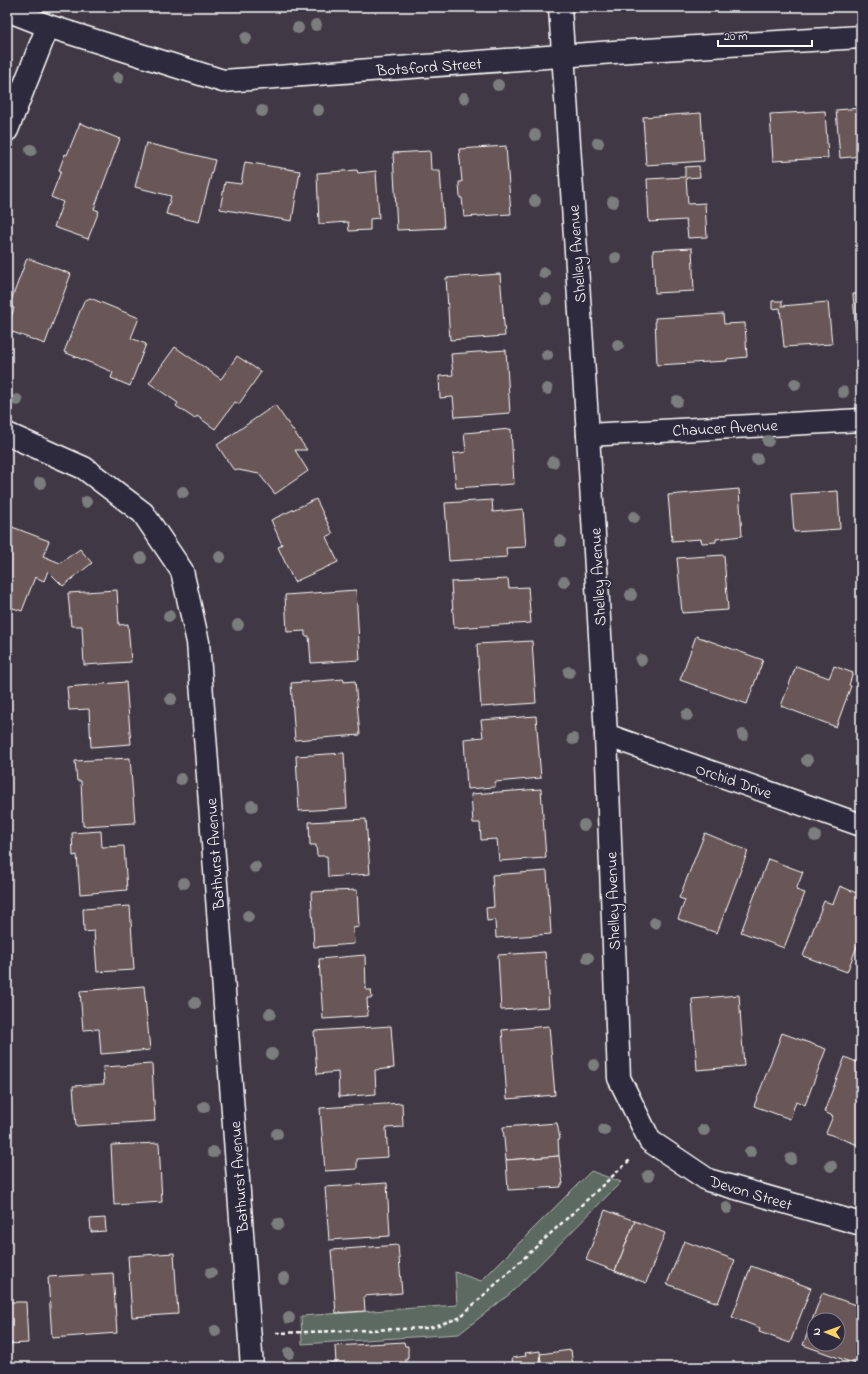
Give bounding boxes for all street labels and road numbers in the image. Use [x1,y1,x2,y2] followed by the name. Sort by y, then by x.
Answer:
[375,52,483,84] street label: Botsford Street
[563,203,593,304] street label: Shelley Avenue
[672,414,779,444] street label: Chaucer Avenue
[584,526,614,627] street label: Shelley Avenue
[692,758,776,806] street label: Orchid Drive
[200,796,232,911] street label: Bathurst Avenue
[600,851,628,950] street label: Shelley Avenue
[224,1119,256,1234] street label: Bathurst Avenue
[705,1170,795,1218] street label: Devon Street

